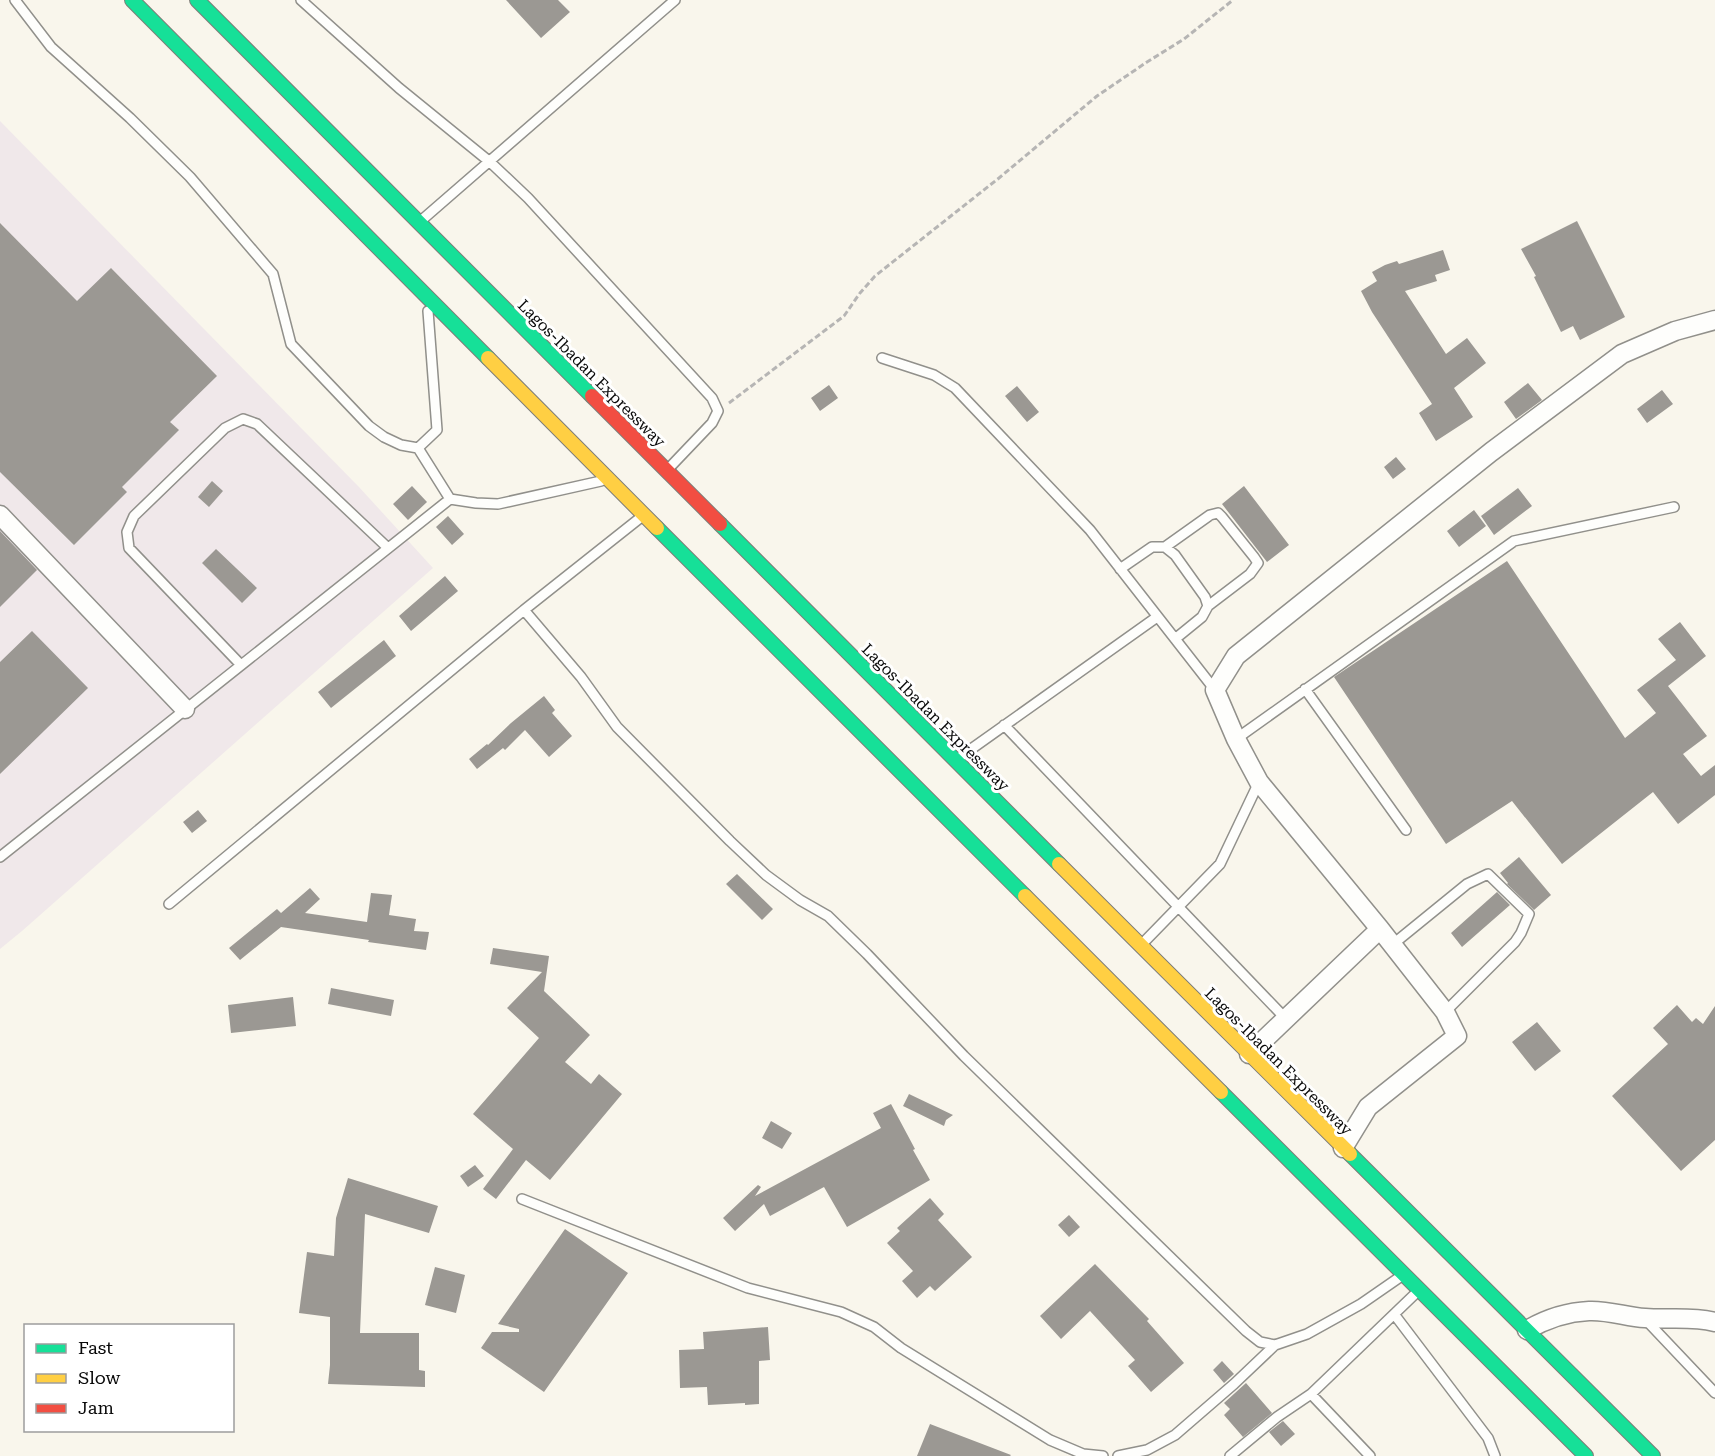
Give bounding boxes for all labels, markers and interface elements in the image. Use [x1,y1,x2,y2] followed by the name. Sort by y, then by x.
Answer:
[514,296,670,451] street label: Lagos-Ibadan Expressway
[858,640,1014,795] street label: Lagos-Ibadan Expressway
[1201,984,1357,1139] street label: Lagos-Ibadan Expressway
[24,1324,234,1432] legend
[78,1337,113,1358] text: Fast
[78,1367,120,1388] text: Slow
[78,1397,114,1418] text: Jam

